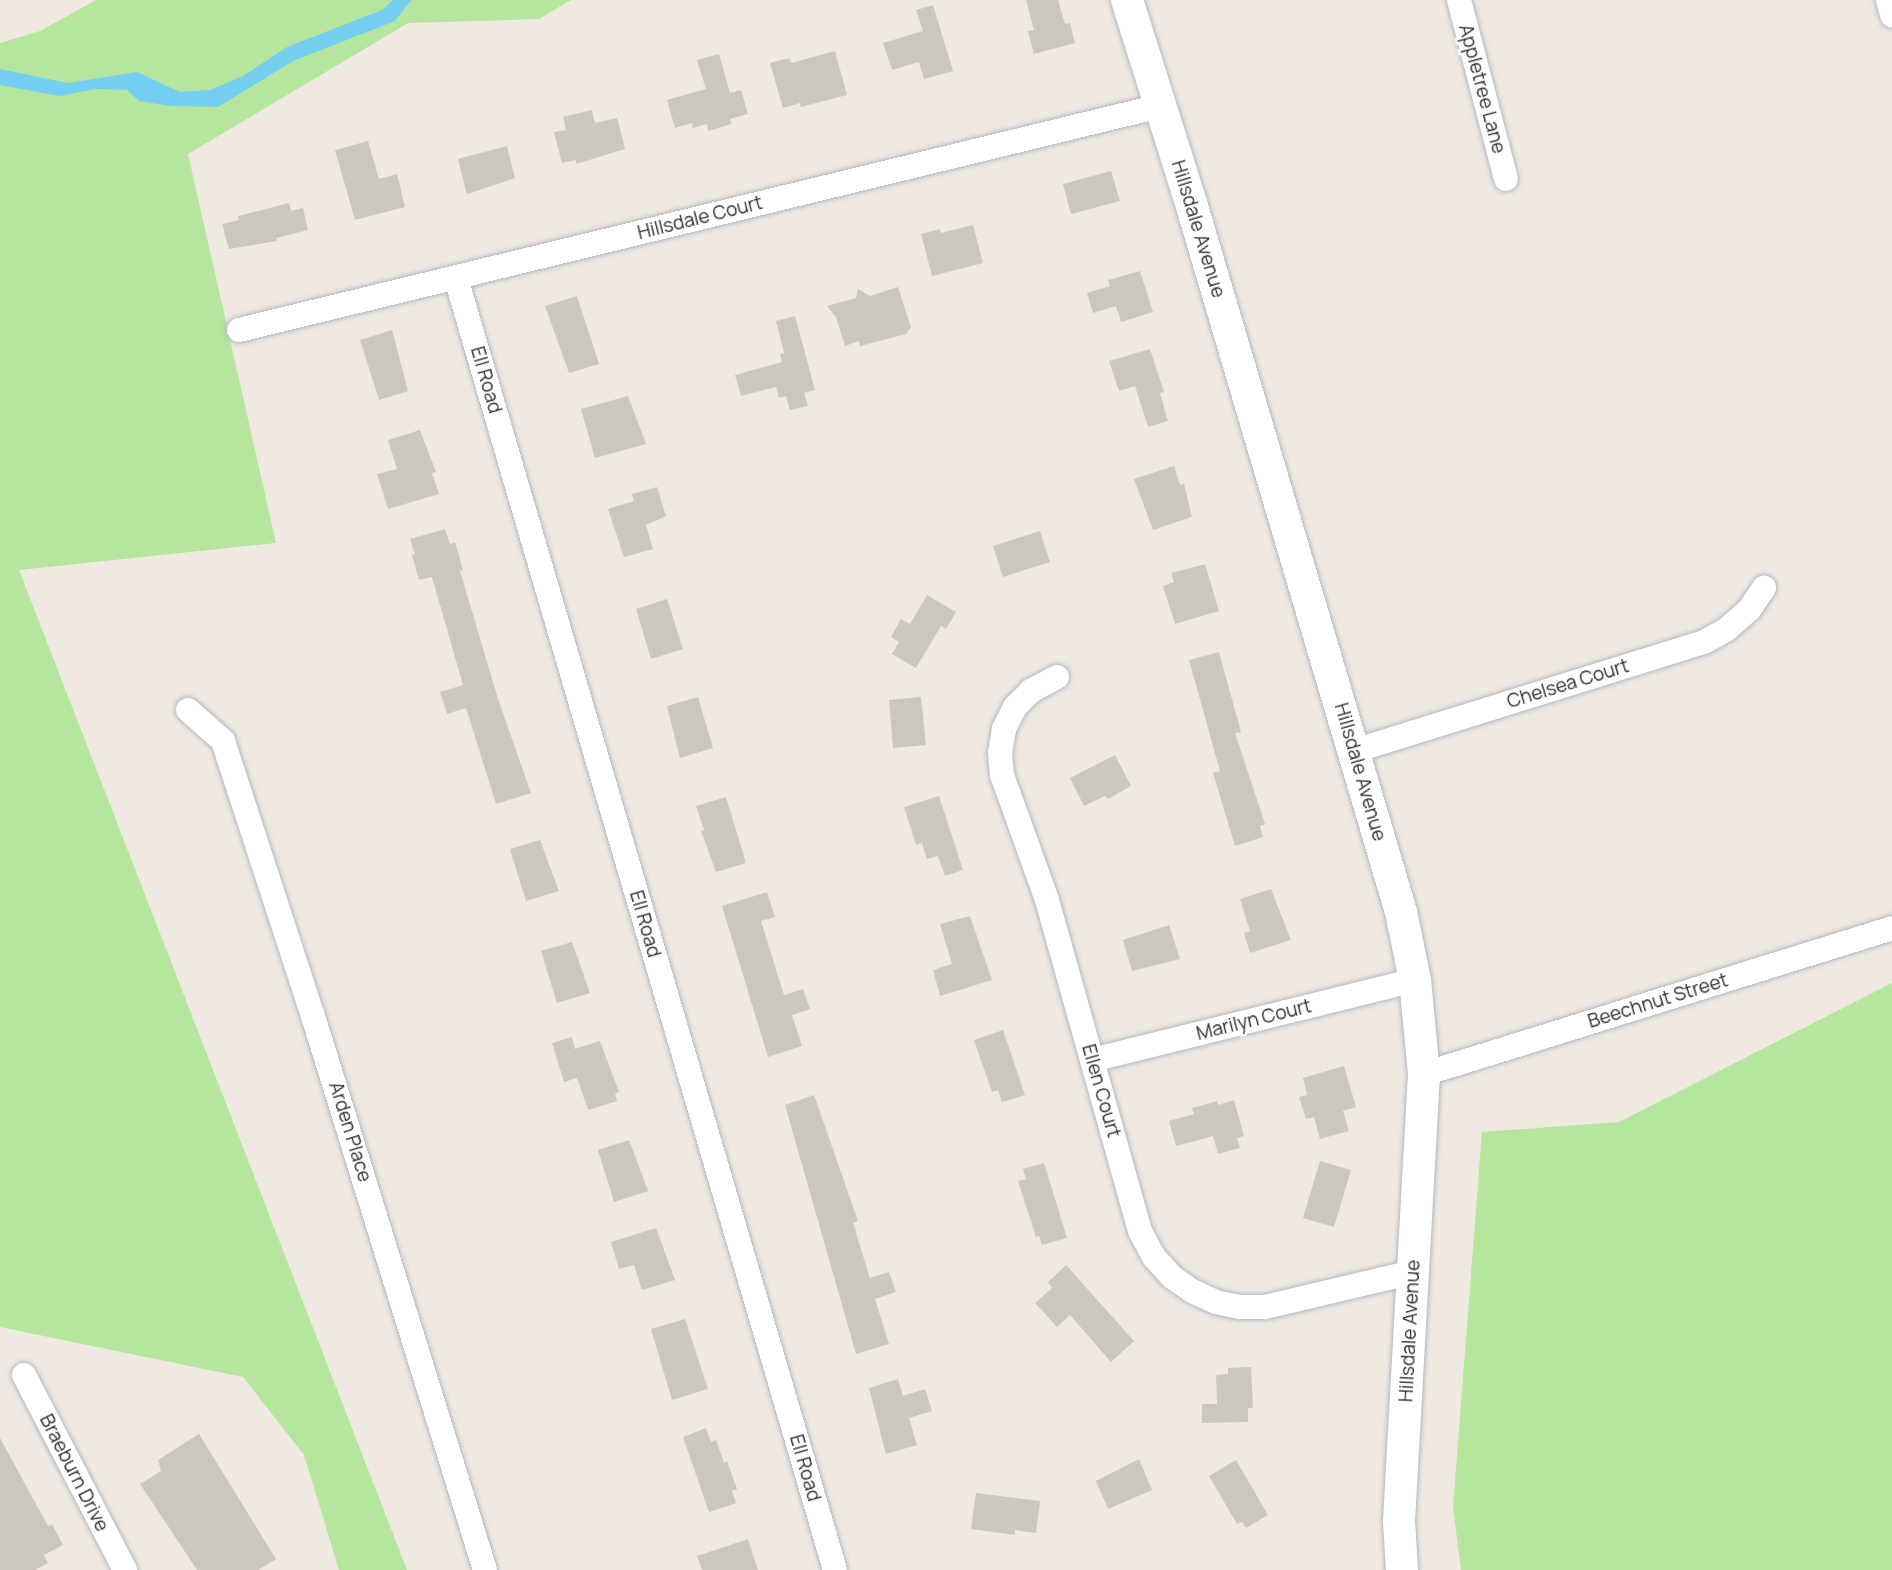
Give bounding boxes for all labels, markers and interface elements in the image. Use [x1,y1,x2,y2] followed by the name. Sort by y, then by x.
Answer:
[1454,22,1510,156] street label: Appletree Lane
[1166,158,1230,300] street label: Hillsdale Avenue
[635,191,765,245] street label: Hillsdale Court
[466,344,506,416] street label: Ell Road
[1504,655,1632,713] street label: Chelsea Court
[1329,700,1391,844] street label: Hillsdale Avenue
[625,888,665,960] street label: Ell Road
[1585,969,1731,1033] street label: Beechnut Street
[1194,995,1314,1045] street label: Marilyn Court
[1077,1042,1125,1140] street label: Ellen Court
[324,1079,376,1185] street label: Arden Place
[1395,1259,1425,1403] street label: Hillsdale Avenue
[35,1411,113,1535] street label: Braeburn Drive
[785,1432,825,1504] street label: Ell Road

